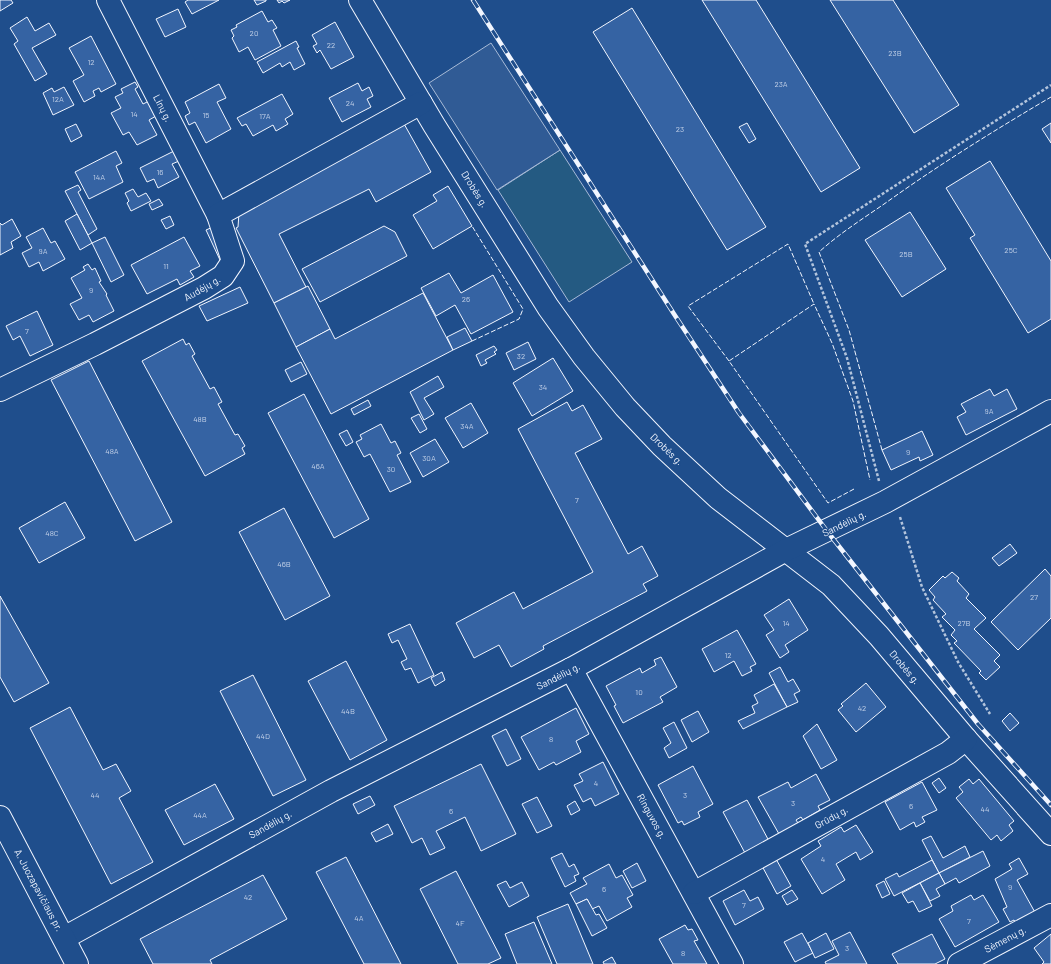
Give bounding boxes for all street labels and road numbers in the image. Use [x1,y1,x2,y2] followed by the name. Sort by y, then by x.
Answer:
[151,92,175,124] street label: Linų g.
[459,169,491,209] street label: Drobės g.
[182,273,222,303] street label: Audėjų g.
[648,431,686,467] street label: Drobės g.
[820,507,868,539] street label: Sandėlių g.
[887,648,923,686] street label: Drobės g.
[534,660,582,692] street label: Sandėlių g.
[635,791,669,841] street label: Ringuvos g.
[812,803,850,831] street label: Grūdų g.
[246,807,294,841] street label: Sandėlių g.
[12,847,66,933] street label: A. Juozapavičiaus pr.
[982,923,1028,955] street label: Sėmenų g.

